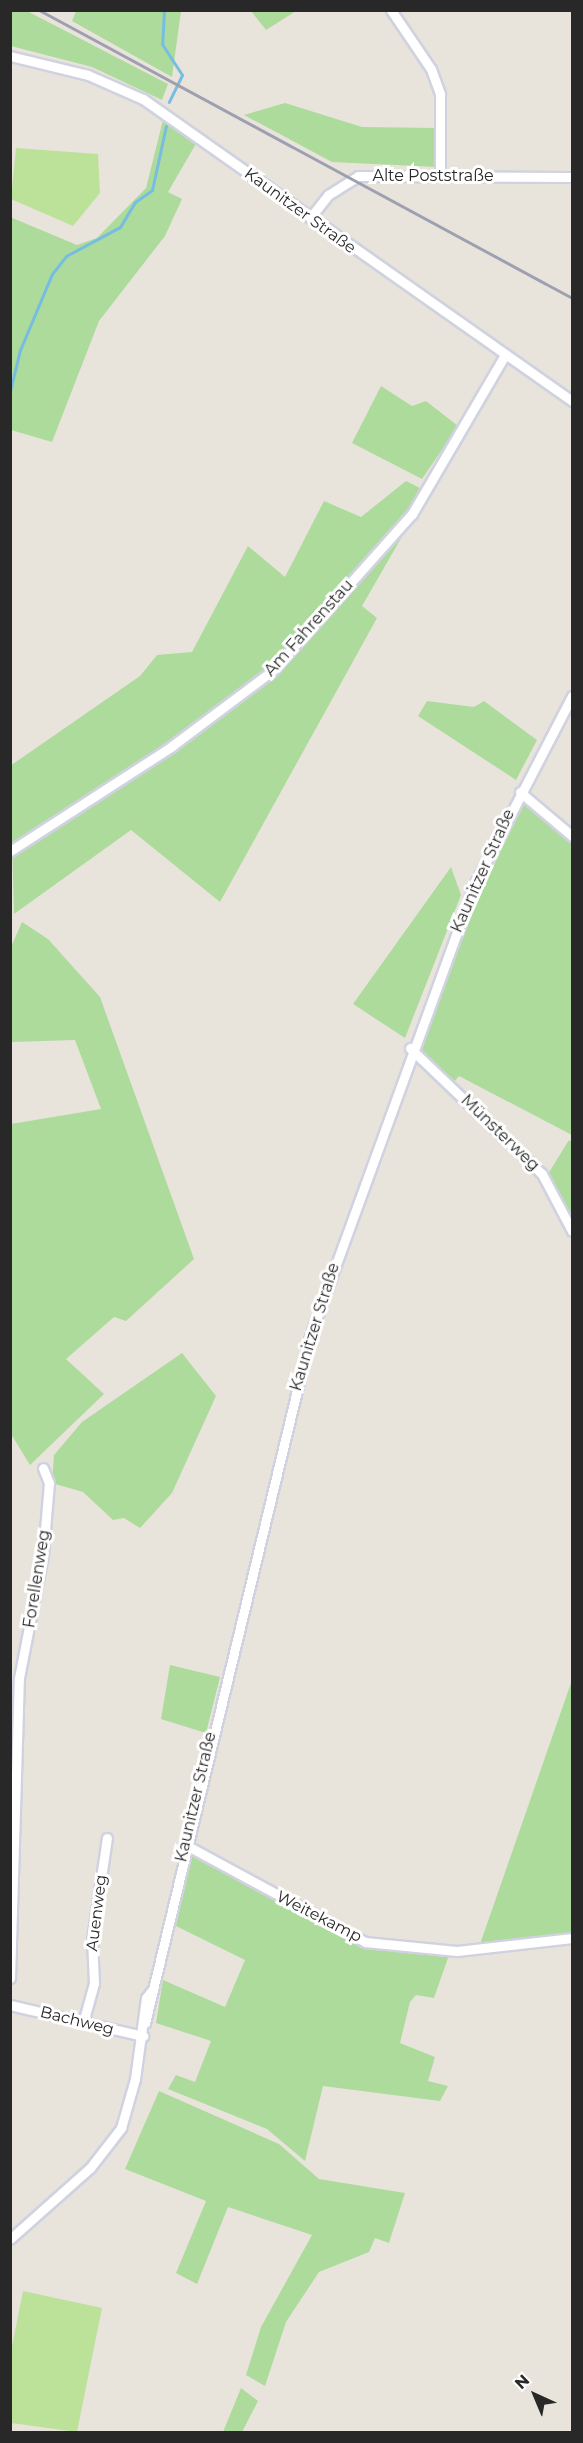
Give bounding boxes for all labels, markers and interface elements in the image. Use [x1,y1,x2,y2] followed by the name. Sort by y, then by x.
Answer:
[241,164,359,258] street label: Kaunitzer Straße
[372,166,494,186] street label: Alte Poststraße
[261,576,357,680] street label: Am Fahrenstau
[447,806,519,936] street label: Kaunitzer Straße
[457,1091,543,1175] street label: Münsterweg
[286,1261,344,1393] street label: Kaunitzer Straße
[20,1529,54,1629] street label: Forellenweg
[172,1730,220,1864] street label: Kaunitzer Straße
[83,1874,111,1952] street label: Auenweg
[273,1887,365,1947] street label: Weitekamp
[38,2003,116,2039] street label: Bachweg
[505,2365,565,2425] north arrow
[511,2370,533,2393] text: N

